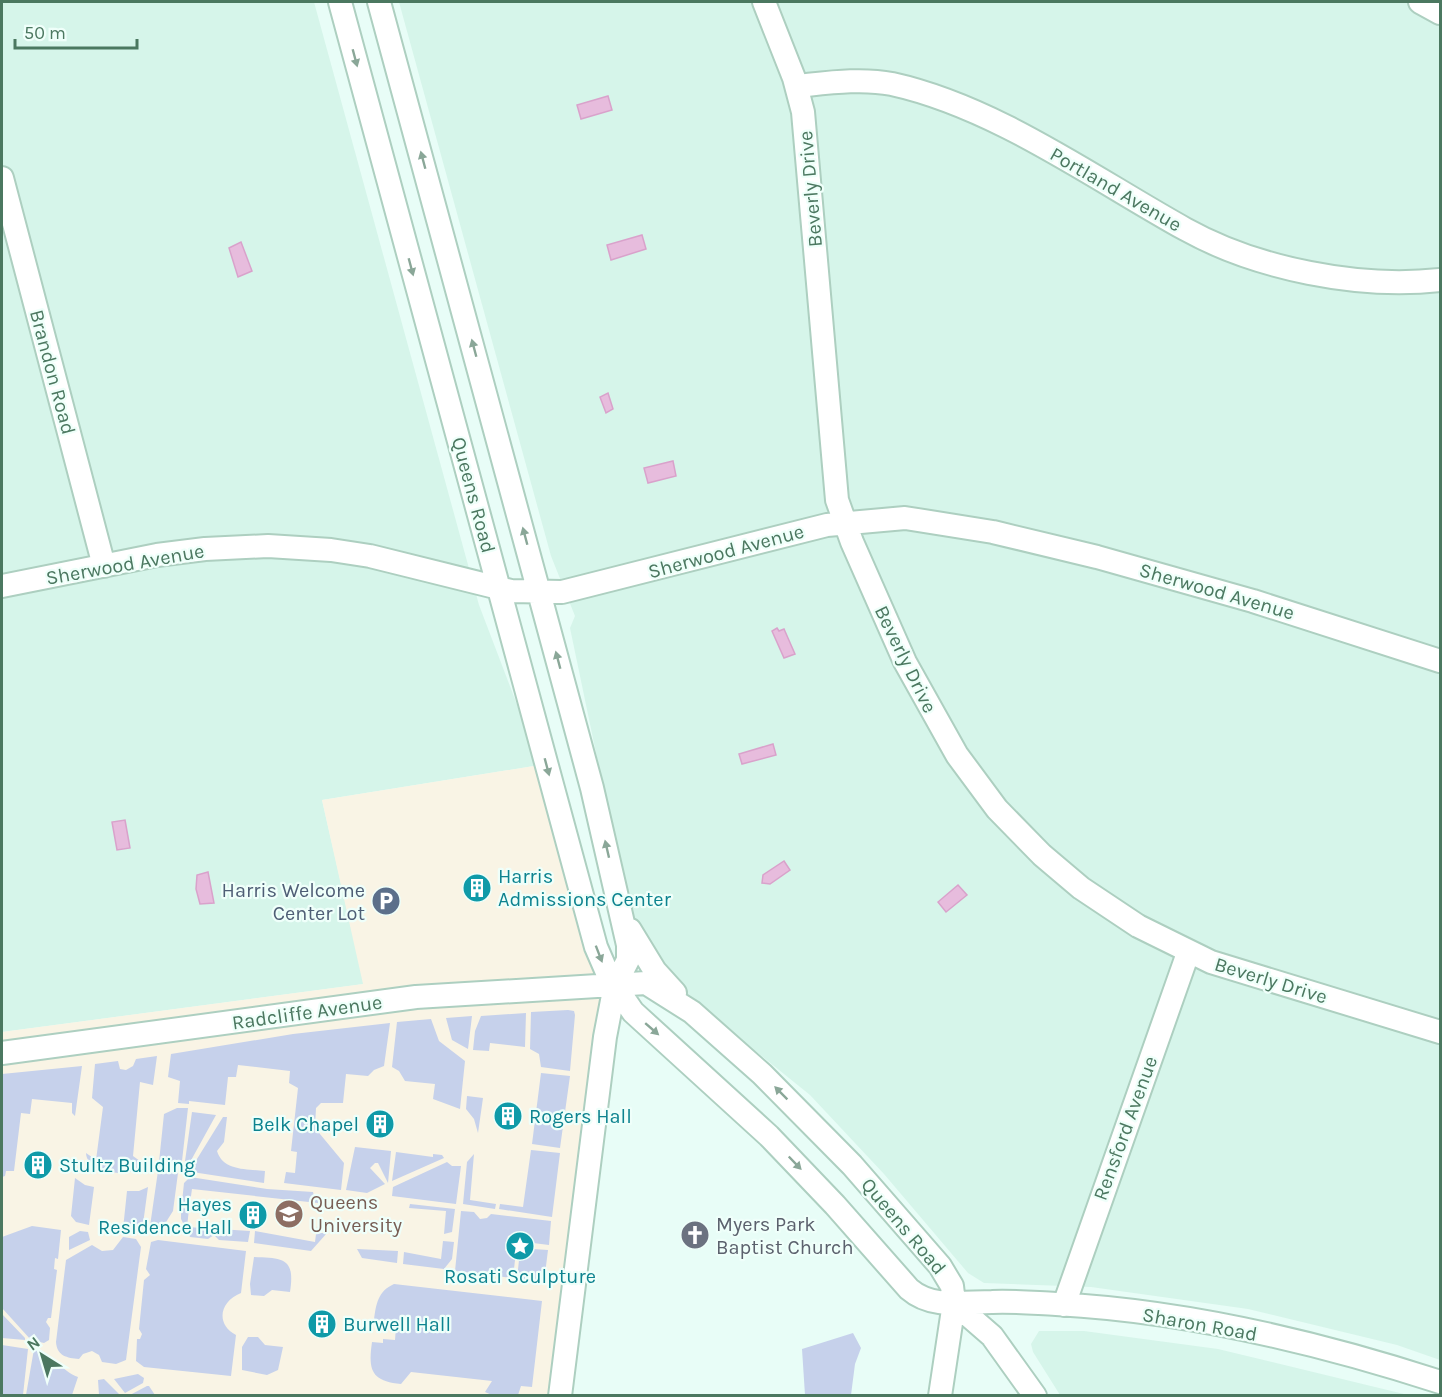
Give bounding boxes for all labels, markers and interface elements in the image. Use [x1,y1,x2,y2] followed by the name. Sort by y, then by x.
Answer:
[15,12,136,50] scale bar
[24,22,66,44] text: 50 m
[351,49,361,67] one-way arrow
[794,130,827,248] street label: Beverly Drive
[1046,143,1186,236] street label: Portland Avenue
[417,150,427,169] one-way arrow
[407,257,417,276] one-way arrow
[25,307,80,437] street label: Brandon Road
[469,339,478,357] one-way arrow
[447,435,500,556] street label: Queens Road
[646,520,807,583] street label: Sherwood Avenue
[520,527,529,545] one-way arrow
[44,539,206,590] street label: Sherwood Avenue
[1137,558,1297,625] street label: Sherwood Avenue
[870,602,941,717] street label: Beverly Drive
[553,651,562,669] one-way arrow
[542,758,552,776] one-way arrow
[602,839,612,858] one-way arrow
[498,865,672,911] place label: Harris Admissions Center
[461,872,493,904] building icon: Harris Admissions Center
[222,879,365,925] place label: Harris Welcome Center Lot
[370,885,402,917] parking icon: Harris Welcome Center Lot
[595,946,605,964] one-way arrow
[1212,952,1330,1009] street label: Beverly Drive
[230,991,384,1034] street label: Radcliffe Avenue
[644,1023,660,1036] one-way arrow
[1089,1053,1162,1204] street label: Rensford Avenue
[775,1087,789,1101] one-way arrow
[492,1100,524,1132] building icon: Rogers Hall
[529,1105,632,1128] place label: Rogers Hall
[364,1108,396,1140] building icon: Belk Chapel
[252,1113,359,1136] place label: Belk Chapel
[22,1149,54,1181] building icon: Stultz Building
[59,1154,195,1177] place label: Stultz Building
[787,1155,801,1169] one-way arrow
[857,1173,951,1279] street label: Queens Road
[310,1191,402,1237] place label: Queens University
[98,1193,232,1239] place label: Hayes Residence Hall
[273,1198,305,1230] school or university icon: Queens University
[237,1199,269,1231] building icon: Hayes Residence Hall
[716,1213,853,1259] place label: Myers Park Baptist Church
[679,1219,711,1251] church icon: Myers Park Baptist Church
[504,1230,536,1262] place icon: Rosati Sculpture
[444,1265,596,1288] place label: Rosati Sculpture
[1141,1303,1259,1346] street label: Sharon Road
[306,1308,338,1340] building icon: Burwell Hall
[343,1313,451,1336] place label: Burwell Hall
[12,1325,72,1385] north arrow
[23,1332,44,1354] text: N

